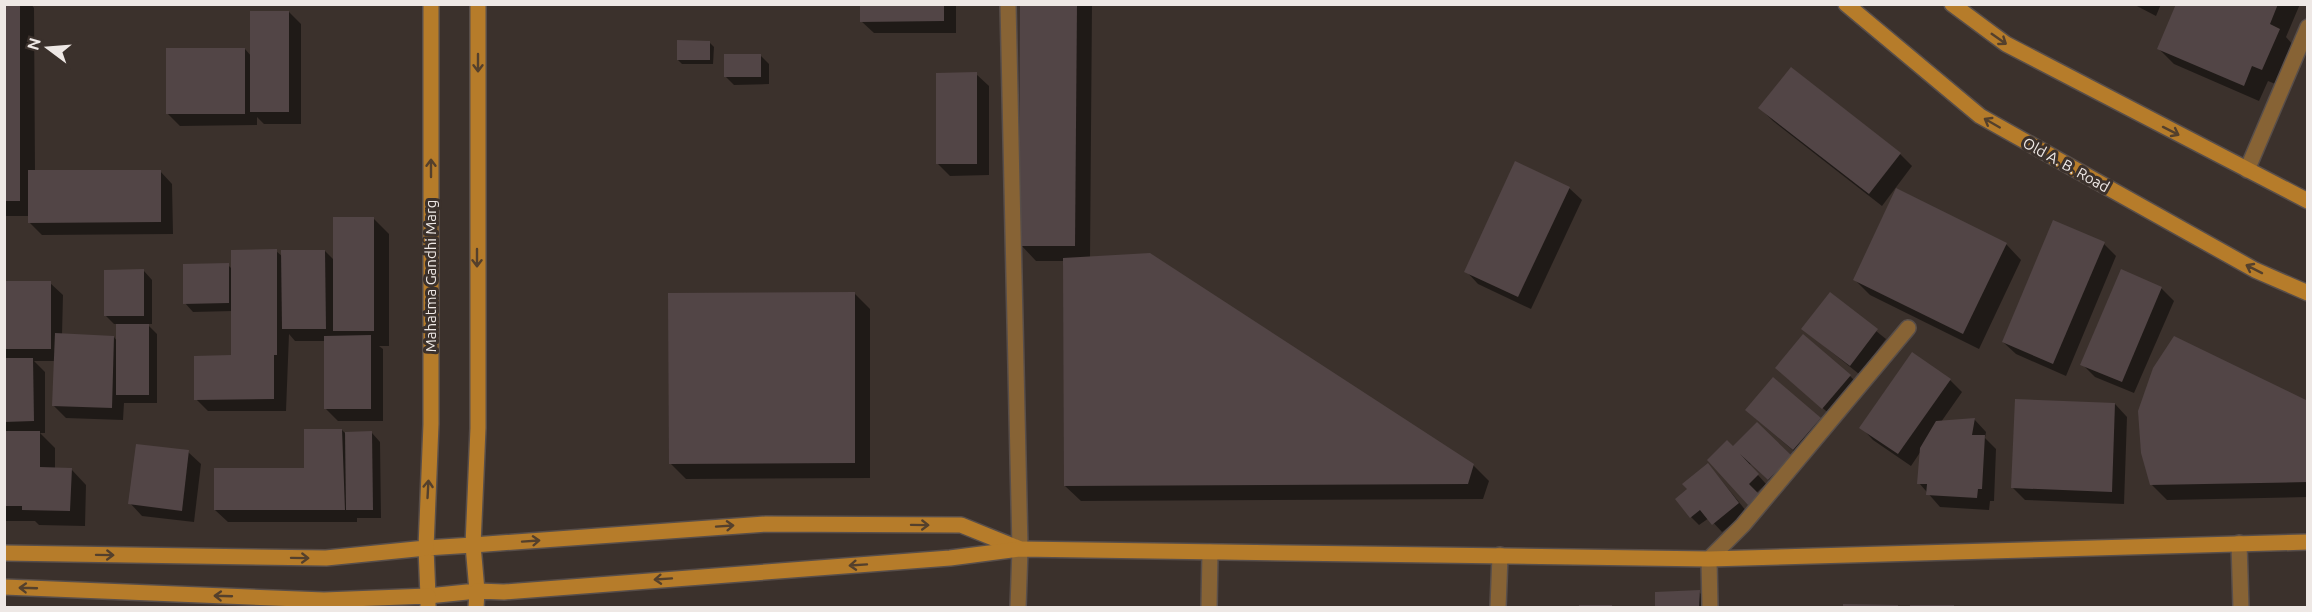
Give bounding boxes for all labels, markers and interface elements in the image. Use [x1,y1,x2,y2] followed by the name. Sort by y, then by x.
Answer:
[18,18,78,78] north arrow
[1991,33,2007,45] one-way arrow
[23,36,44,52] text: N
[472,52,484,72] one-way arrow
[1984,117,2001,129] one-way arrow
[2162,126,2180,137] one-way arrow
[2020,134,2112,195] street label: Old A. B. Road
[425,159,437,179] one-way arrow
[422,200,439,352] street label: Mahatma Gandhi Marg
[471,247,483,267] one-way arrow
[2246,262,2264,274] one-way arrow
[423,480,434,500] one-way arrow
[910,519,930,531] one-way arrow
[715,521,735,532] one-way arrow
[521,535,540,546] one-way arrow
[94,549,114,561] one-way arrow
[289,552,309,564] one-way arrow
[848,560,868,571] one-way arrow
[654,573,674,584] one-way arrow
[18,583,38,594] one-way arrow
[213,590,233,601] one-way arrow

